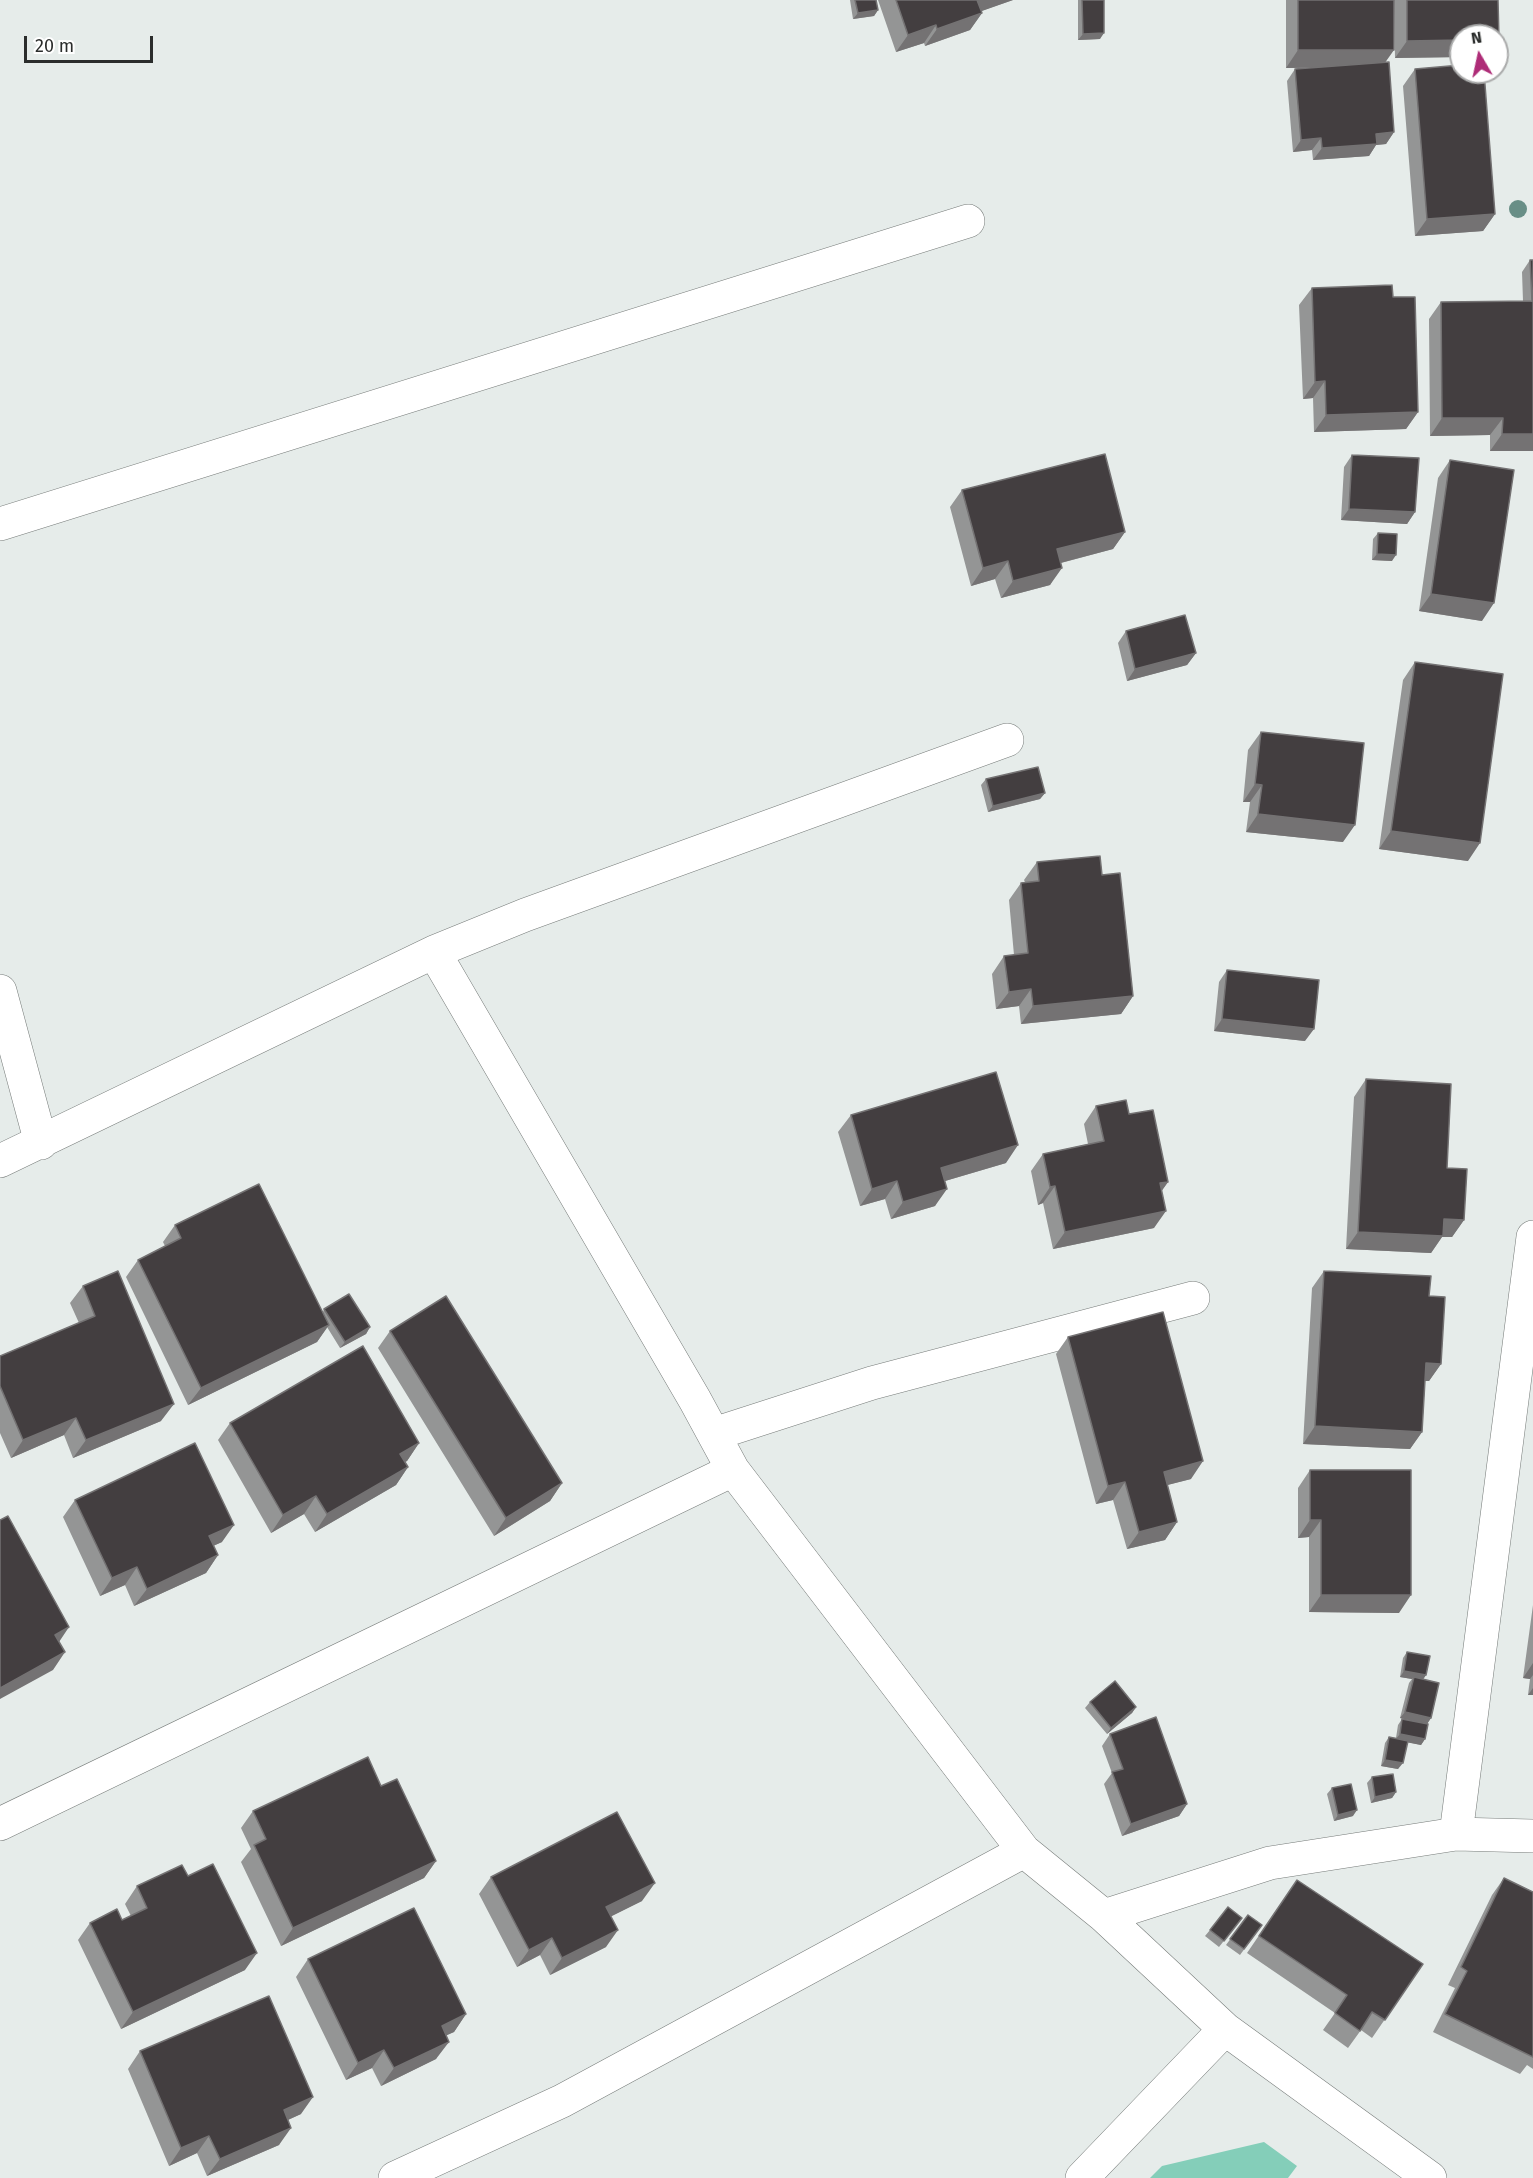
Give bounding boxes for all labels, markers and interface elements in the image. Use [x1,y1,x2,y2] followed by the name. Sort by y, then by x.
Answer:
[27,24,156,62] scale bar
[1449,24,1509,84] north arrow
[1470,27,1483,48] text: N
[35,35,74,57] text: 20 m

